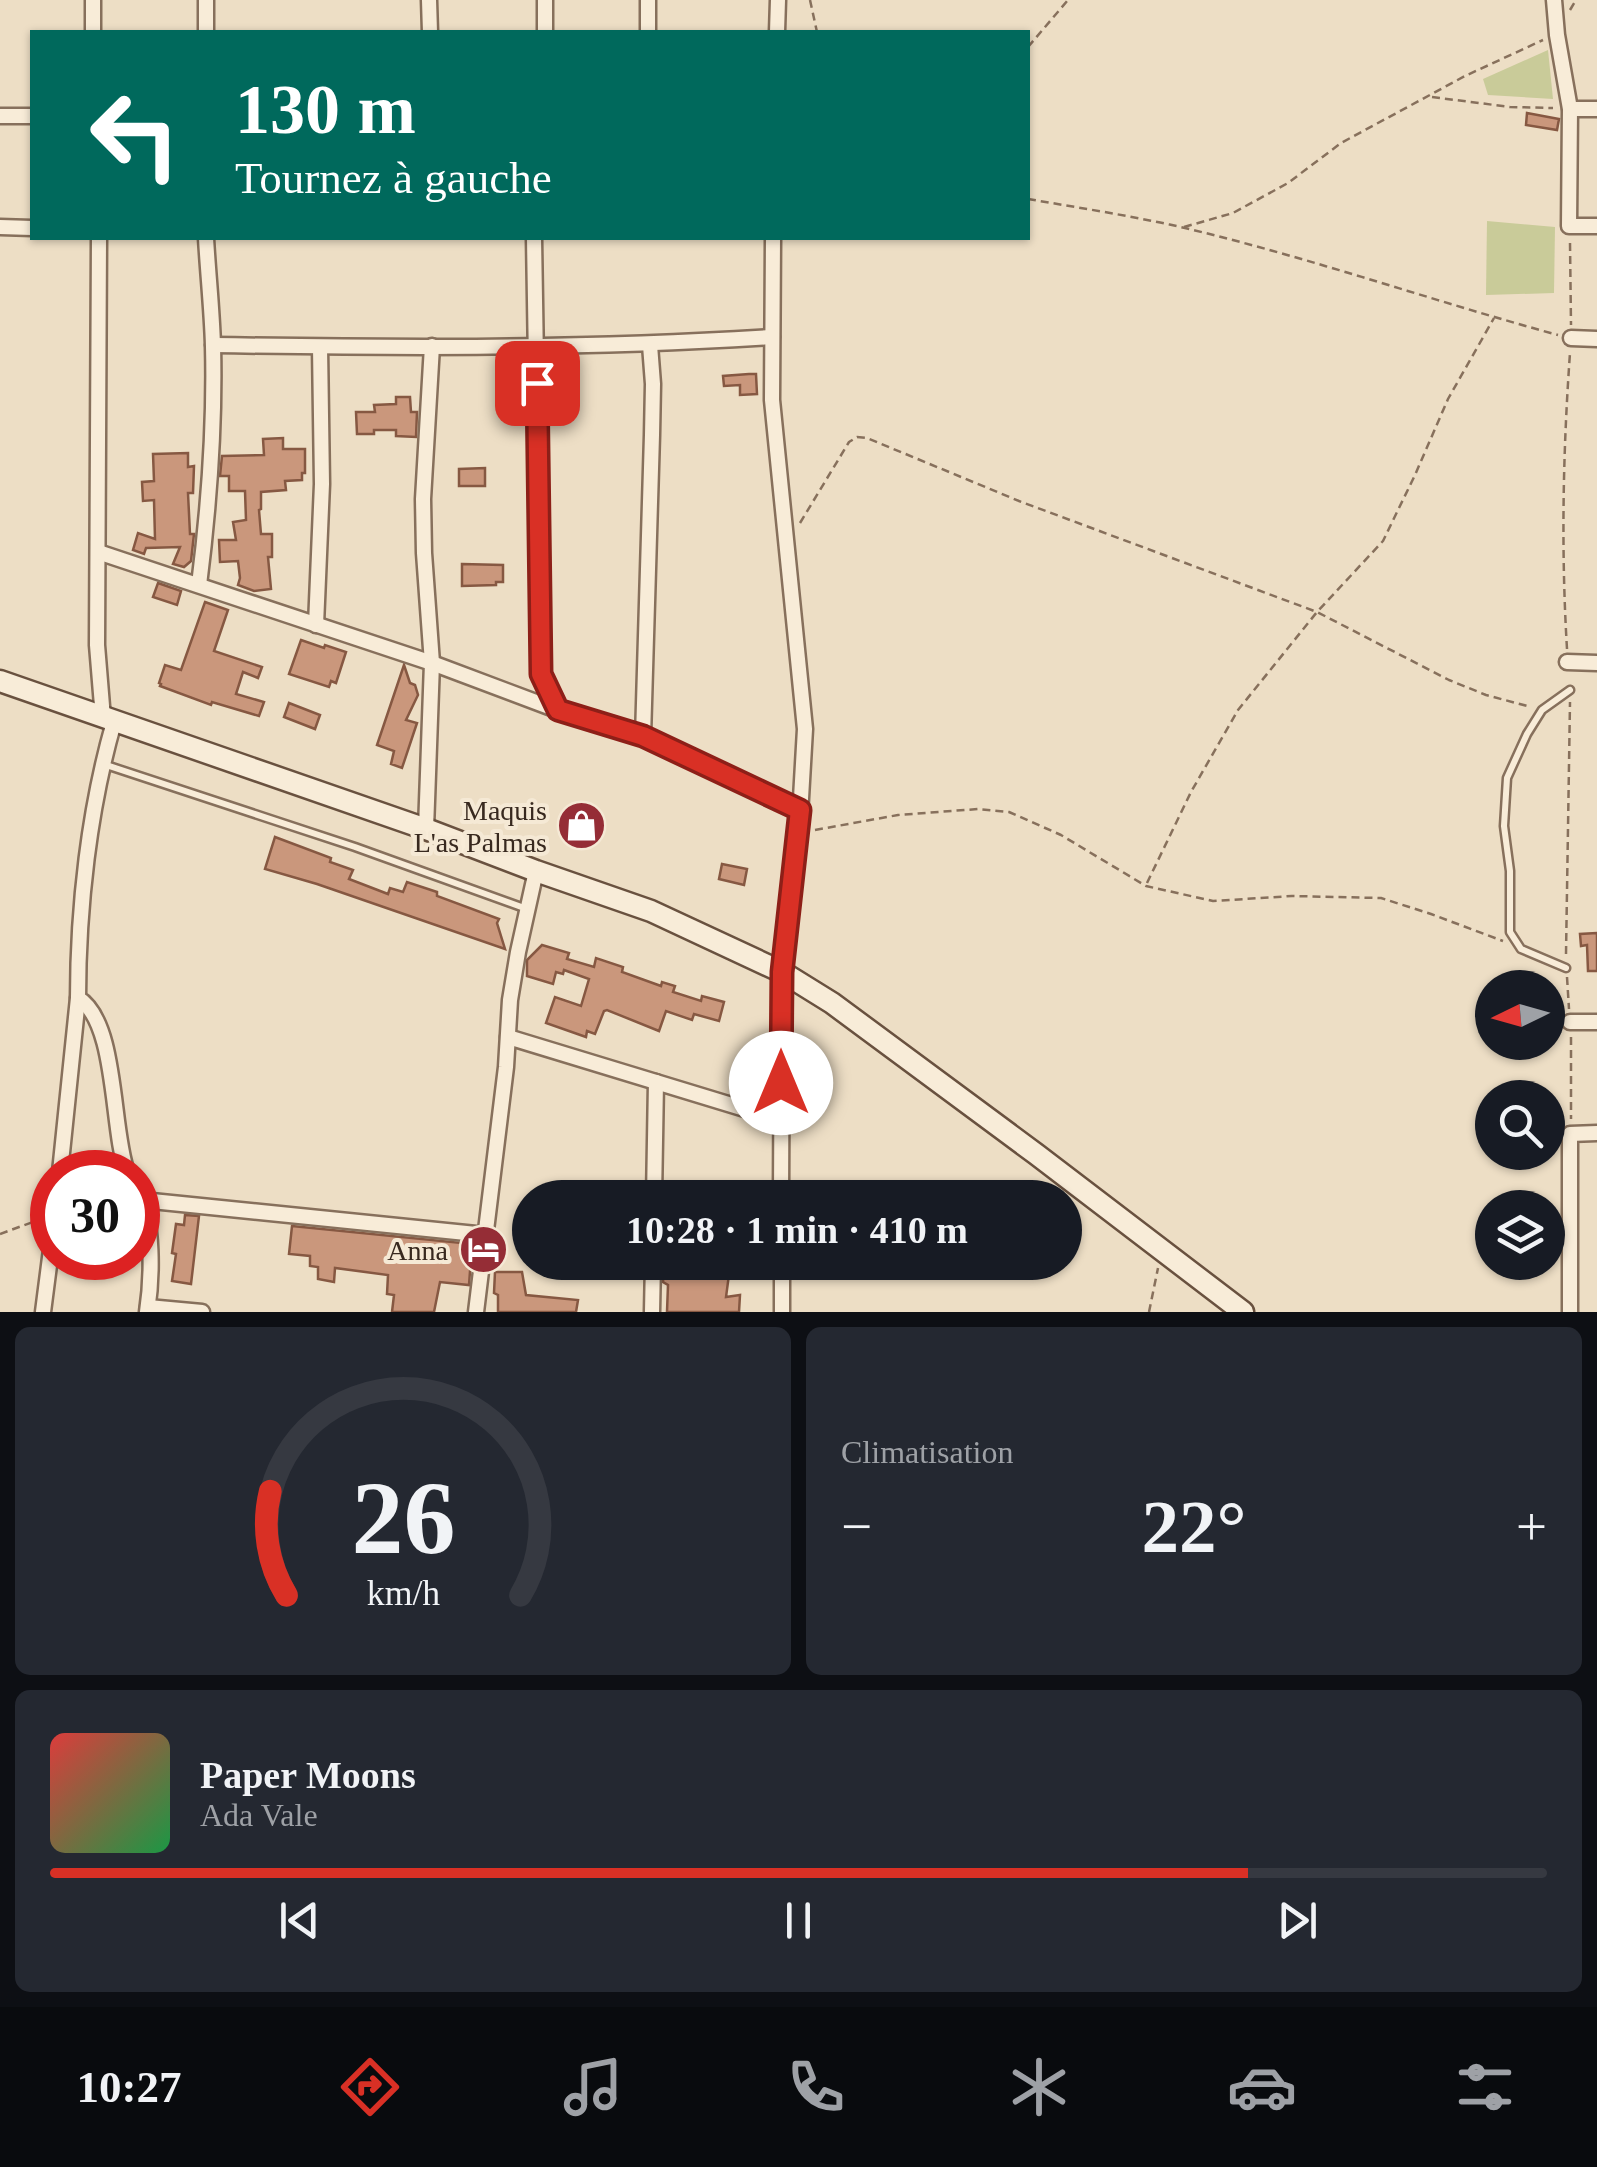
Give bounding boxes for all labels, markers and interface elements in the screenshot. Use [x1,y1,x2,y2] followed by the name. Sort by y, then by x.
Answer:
[70,70,200,200] icon: left
[235,71,416,148] text: 130 m
[235,153,552,203] text: Tournez à gauche
[495,341,580,426] pin
[510,356,565,411] icon: arrive
[414,795,547,858] place label: Maquis L'as Palmas
[556,800,608,852] shop icon: Maquis L'as Palmas
[1475,970,1565,1060] north arrow
[1475,970,1565,1280] map controls
[729,1031,833,1135] position arrow
[1475,1080,1565,1170] button: search
[30,1150,160,1280] speed limit sign: 30
[1475,1190,1565,1280] button: layers
[626,1209,968,1251] text: 10:28 · 1 min · 410 m
[457,1224,509,1276] hotel icon: Anna
[387,1235,449,1266] place label: Anna
[841,1434,1013,1470] text: Climatisation
[351,1460,455,1575] text: 26
[1142,1485,1247,1568] text: 22°
[841,1496,872,1557] text: −
[1516,1496,1547,1557] text: +
[366,1573,440,1613] text: km/h
[200,1754,416,1796] text: Paper Moons
[200,1797,318,1833] text: Ada Vale
[272,1893,327,1948] icon: previous
[771,1893,826,1948] icon: pause
[1270,1893,1325,1948] icon: next
[335,2052,405,2122] icon: directions
[558,2052,628,2122] icon: music
[781,2052,851,2122] icon: phone
[1004,2052,1074,2122] icon: climate
[1227,2052,1297,2122] icon: car
[1450,2052,1520,2122] icon: filters
[77,2062,182,2112] text: 10:27

